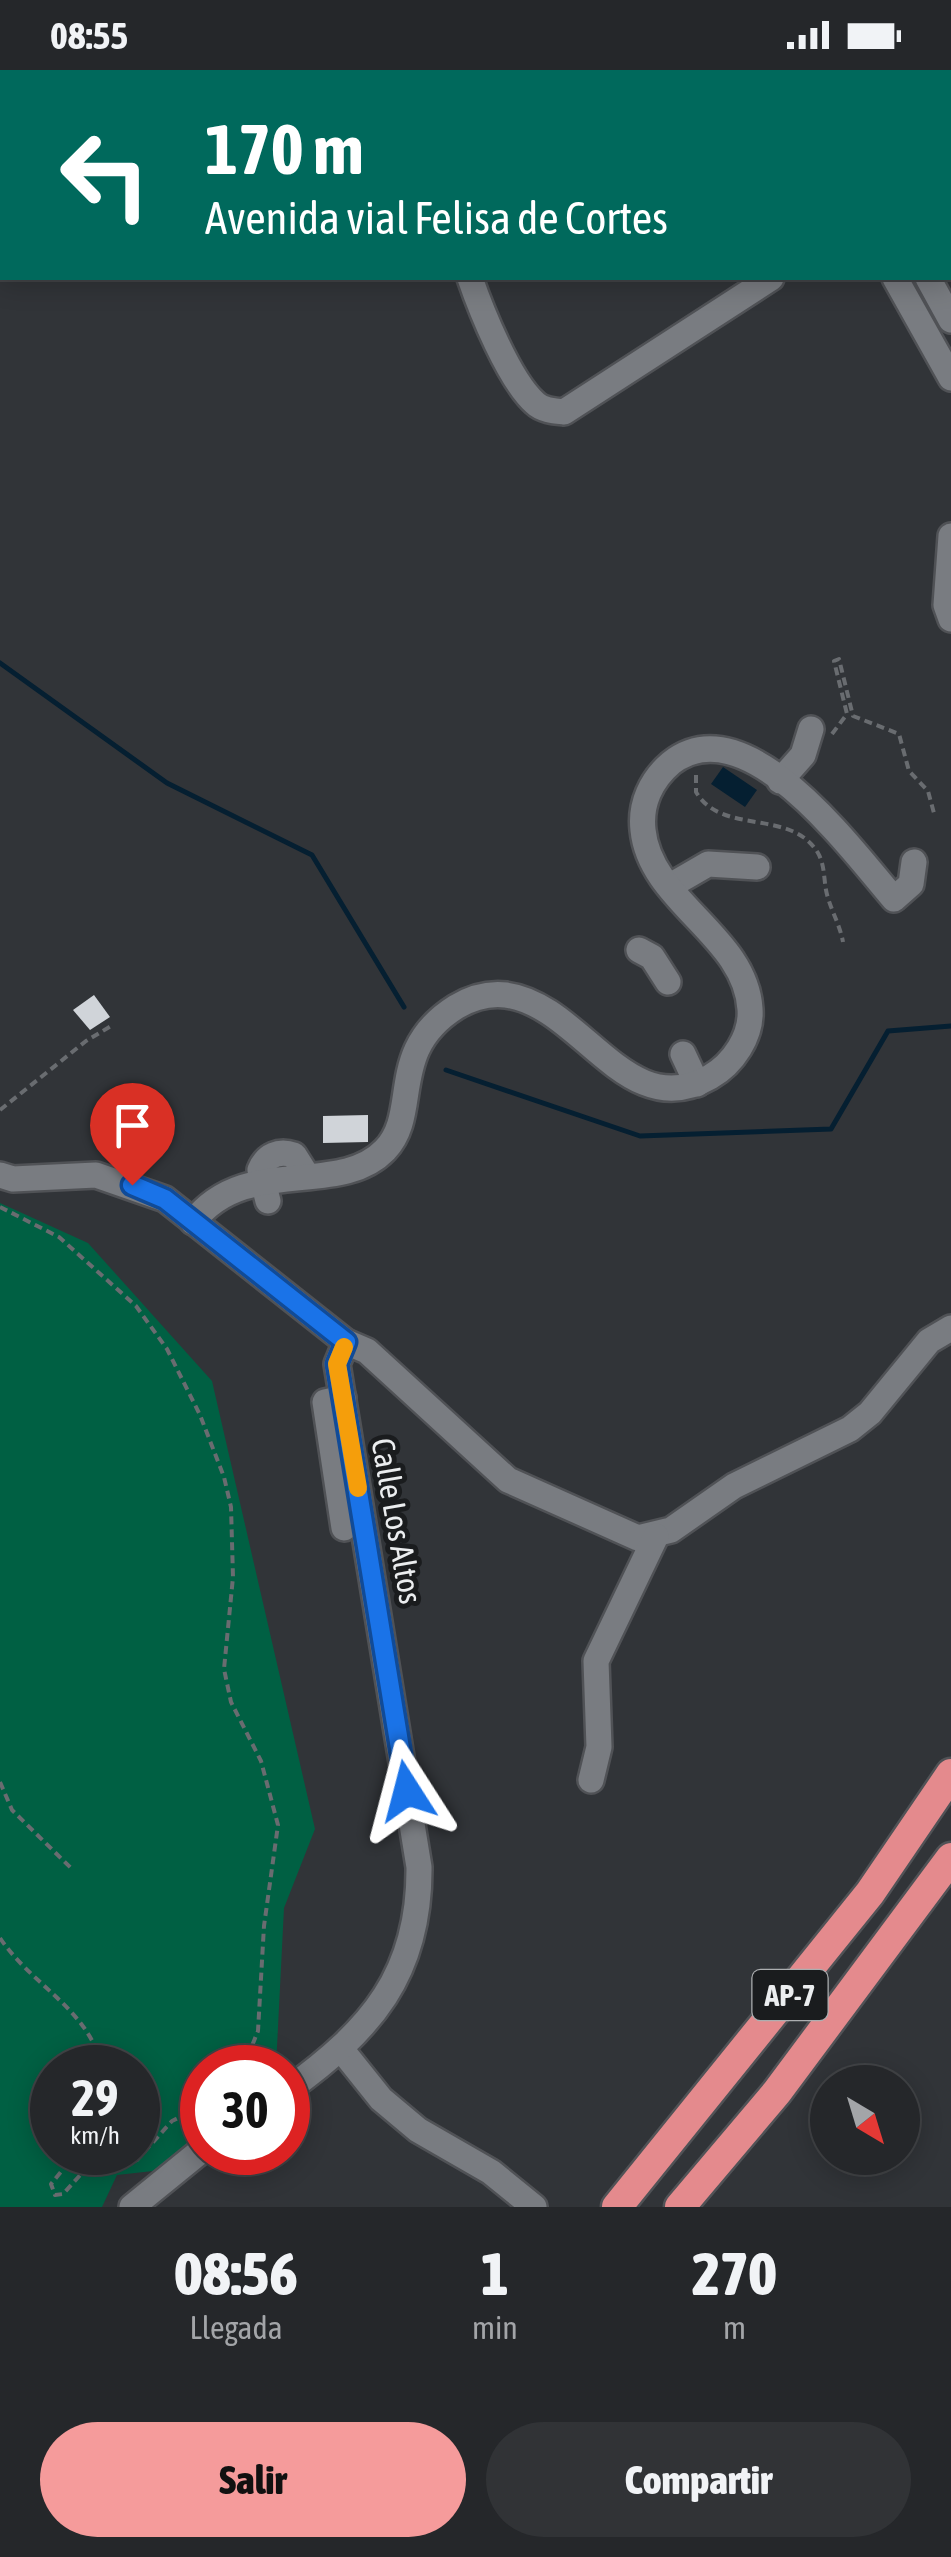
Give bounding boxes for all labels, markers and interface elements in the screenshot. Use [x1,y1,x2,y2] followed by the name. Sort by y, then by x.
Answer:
[50,14,128,57] text: 08:55
[205,109,364,189] text: 170 m
[40,110,170,240] icon: left
[205,192,668,244] text: Avenida vial Felisa de Cortes
[90,1083,175,1186] pin
[105,1098,160,1153] icon: arrive
[364,1435,430,1607] street label: Calle Los Altos
[355,1739,459,1843] position arrow
[752,1970,828,2020] road number: AP-7
[180,2045,310,2175] speed limit sign: 30
[810,2065,920,2175] north arrow
[810,2065,920,2175] map controls
[71,2069,118,2127] text: 29
[70,2121,120,2149] text: km/h
[174,2239,298,2308] text: 08:56
[481,2239,509,2308] text: 1
[692,2239,777,2308] text: 270
[189,2309,283,2346] text: Llegada
[472,2309,518,2346] text: min
[723,2309,746,2346] text: m
[40,2422,466,2537] button: Salir
[486,2422,911,2537] button: Compartir

